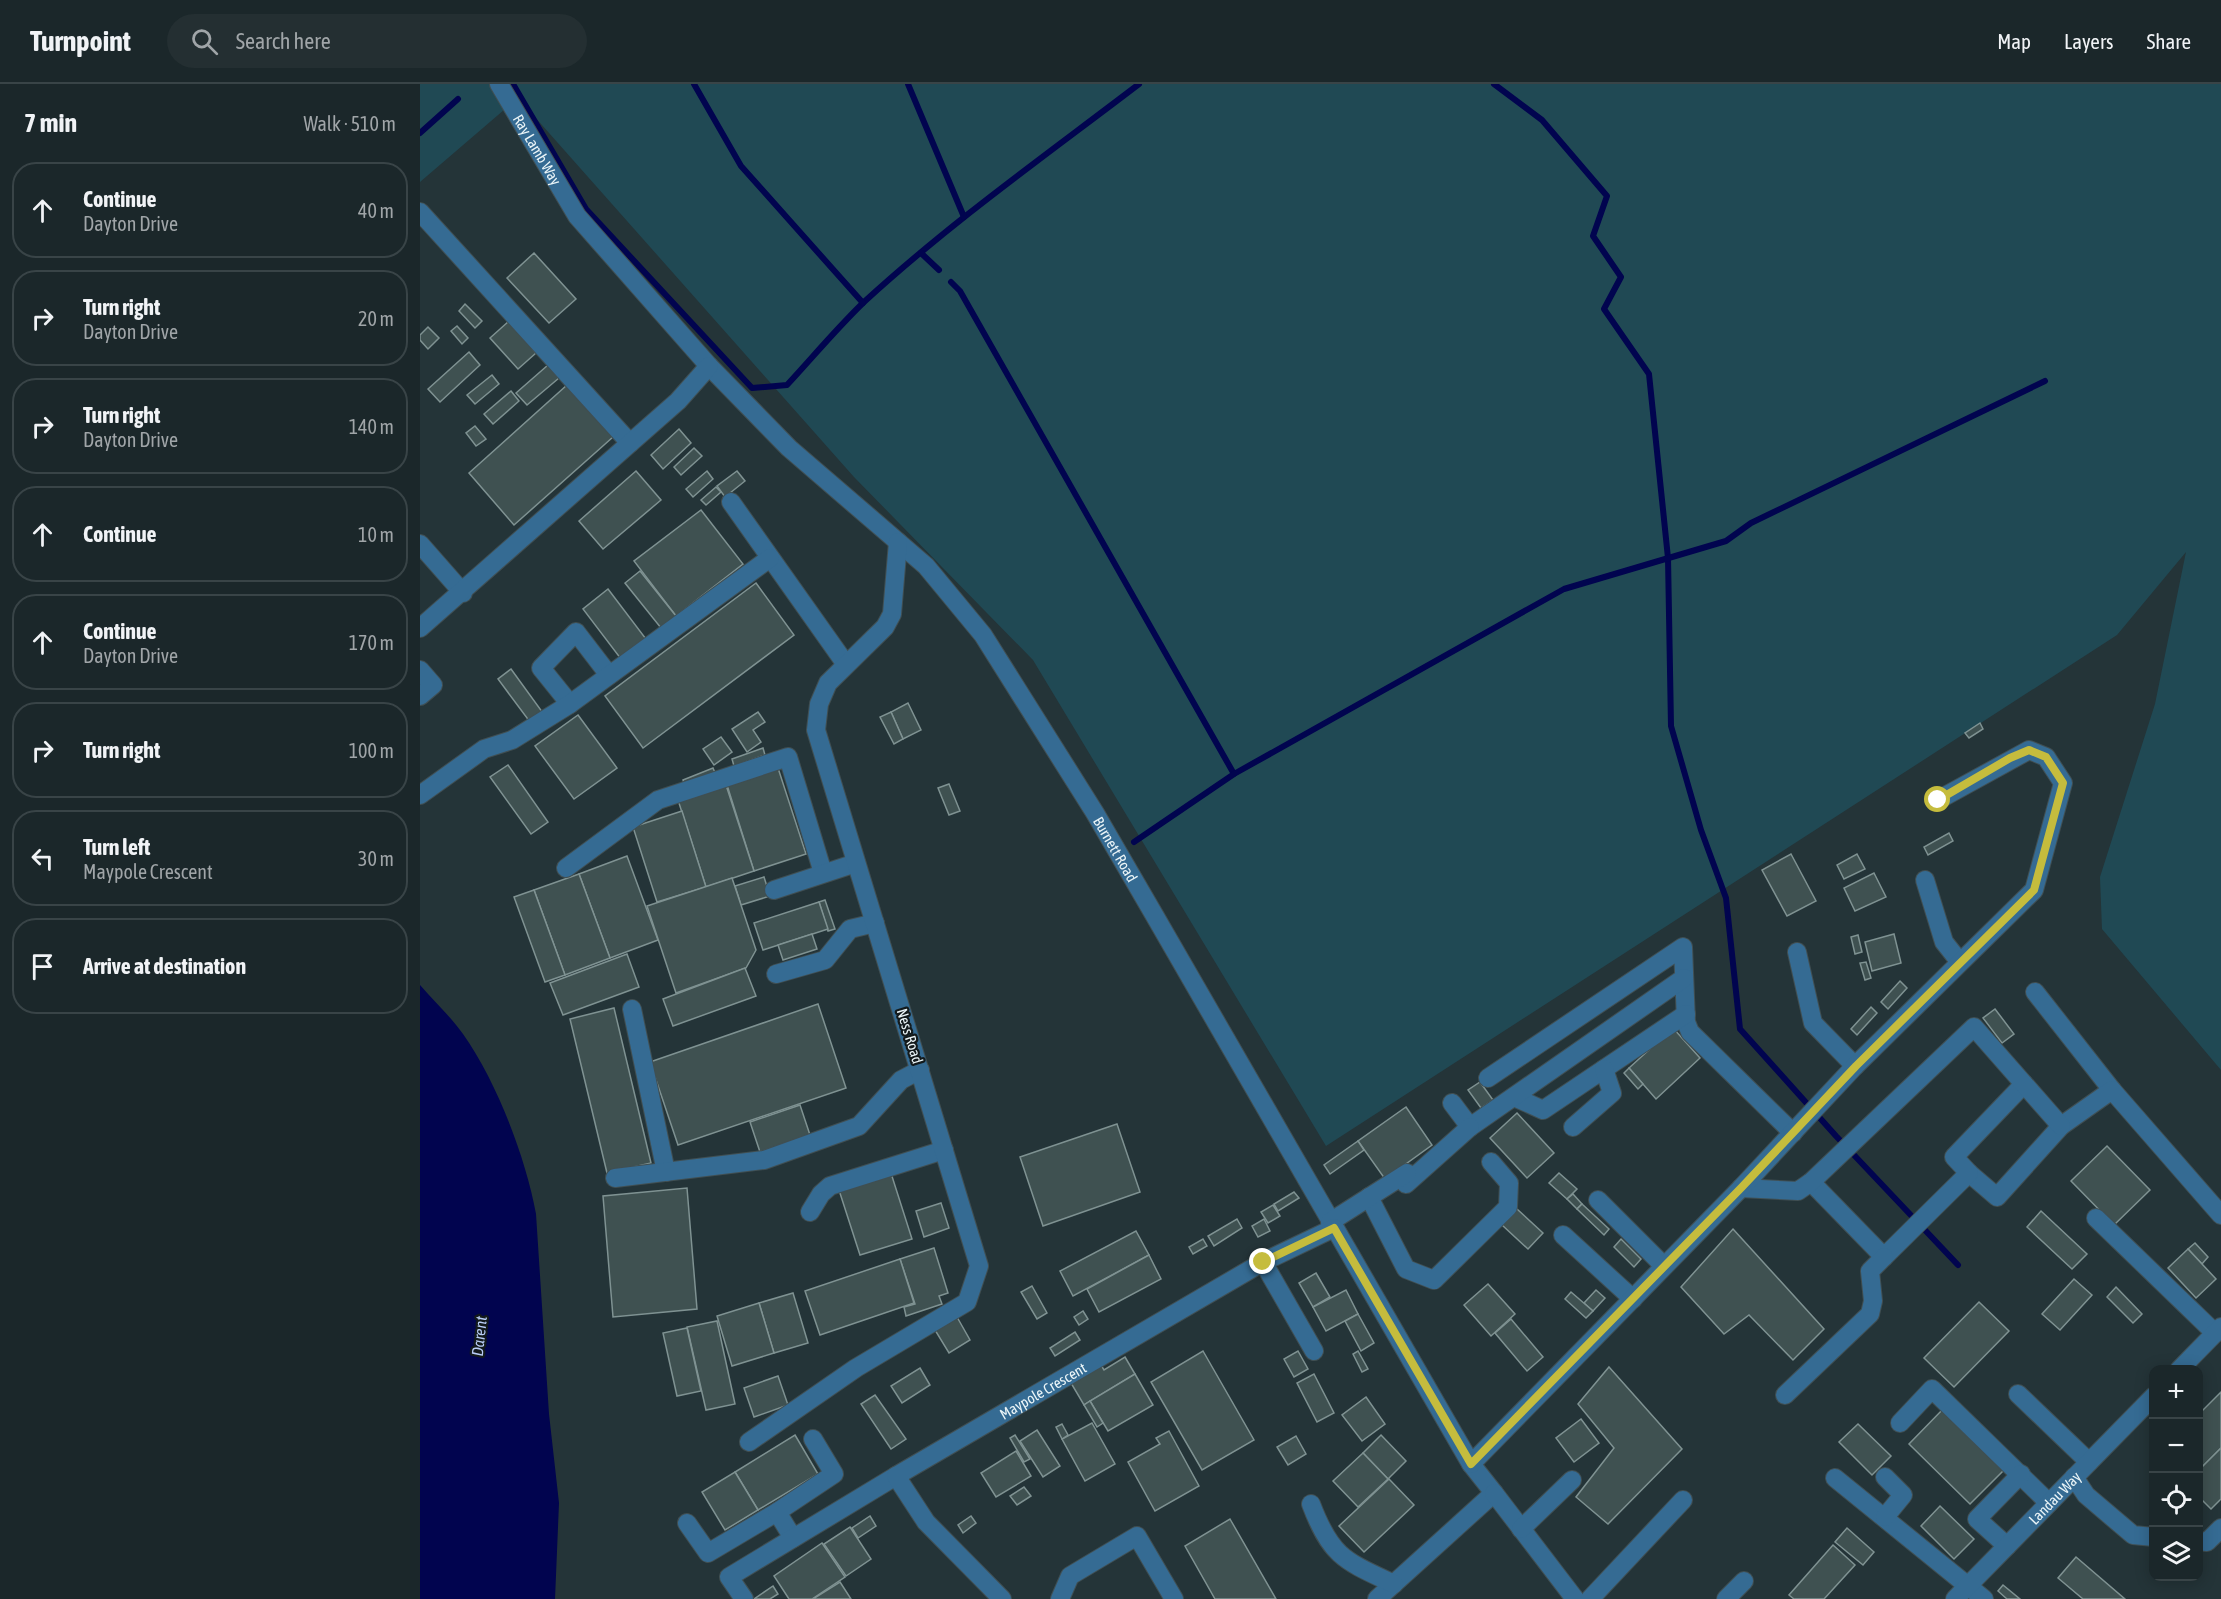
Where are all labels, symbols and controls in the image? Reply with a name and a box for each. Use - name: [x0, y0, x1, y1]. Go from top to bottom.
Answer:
- search box: [167, 14, 587, 68]
- text: Turnpoint: [30, 25, 131, 57]
- icon: search: [188, 25, 221, 58]
- text: Search here: [236, 28, 331, 54]
- text: Map: [1997, 29, 2031, 53]
- text: Layers: [2064, 29, 2114, 53]
- text: Share: [2147, 29, 2191, 53]
- text: 7 min: [24, 108, 77, 138]
- street label: Ray Lamb Way: [510, 111, 565, 188]
- text: Walk · 510 m: [304, 112, 396, 135]
- text: Continue: [83, 186, 157, 212]
- icon: ahead: [26, 194, 59, 227]
- text: 40 m: [358, 199, 394, 222]
- text: Dayton Drive: [83, 212, 178, 235]
- text: Turn right: [83, 294, 160, 320]
- icon: right: [26, 302, 59, 335]
- text: 20 m: [358, 307, 394, 330]
- text: Dayton Drive: [83, 320, 178, 343]
- text: Turn right: [83, 402, 160, 428]
- icon: right: [26, 410, 59, 443]
- text: 140 m: [349, 415, 394, 438]
- text: Dayton Drive: [83, 428, 178, 451]
- icon: ahead: [26, 518, 59, 551]
- text: Continue: [83, 521, 157, 547]
- text: 10 m: [358, 523, 394, 546]
- text: Continue: [83, 618, 157, 644]
- icon: ahead: [26, 626, 59, 659]
- text: 170 m: [349, 631, 394, 654]
- text: Dayton Drive: [83, 644, 178, 667]
- icon: right: [26, 734, 59, 767]
- text: Turn right: [83, 737, 160, 763]
- text: 100 m: [349, 739, 394, 762]
- route start: [1924, 786, 1950, 812]
- street label: Burnett Road: [1090, 814, 1141, 885]
- text: Turn left: [83, 834, 150, 860]
- icon: left: [26, 842, 59, 875]
- text: 30 m: [358, 847, 394, 870]
- text: Maypole Crescent: [83, 860, 213, 883]
- icon: arrive: [26, 950, 59, 983]
- text: Arrive at destination: [83, 953, 246, 979]
- street label: Ness Road: [894, 1006, 926, 1066]
- route end: [1249, 1248, 1275, 1274]
- water label: Darent: [468, 1315, 490, 1357]
- street label: Maypole Crescent: [996, 1359, 1089, 1422]
- map controls: [2149, 1365, 2203, 1581]
- button: +: [2149, 1365, 2203, 1419]
- button: −: [2149, 1419, 2203, 1473]
- street label: Landau Way: [2025, 1468, 2084, 1528]
- button: locate: [2149, 1473, 2203, 1527]
- button: layers: [2149, 1527, 2203, 1581]

